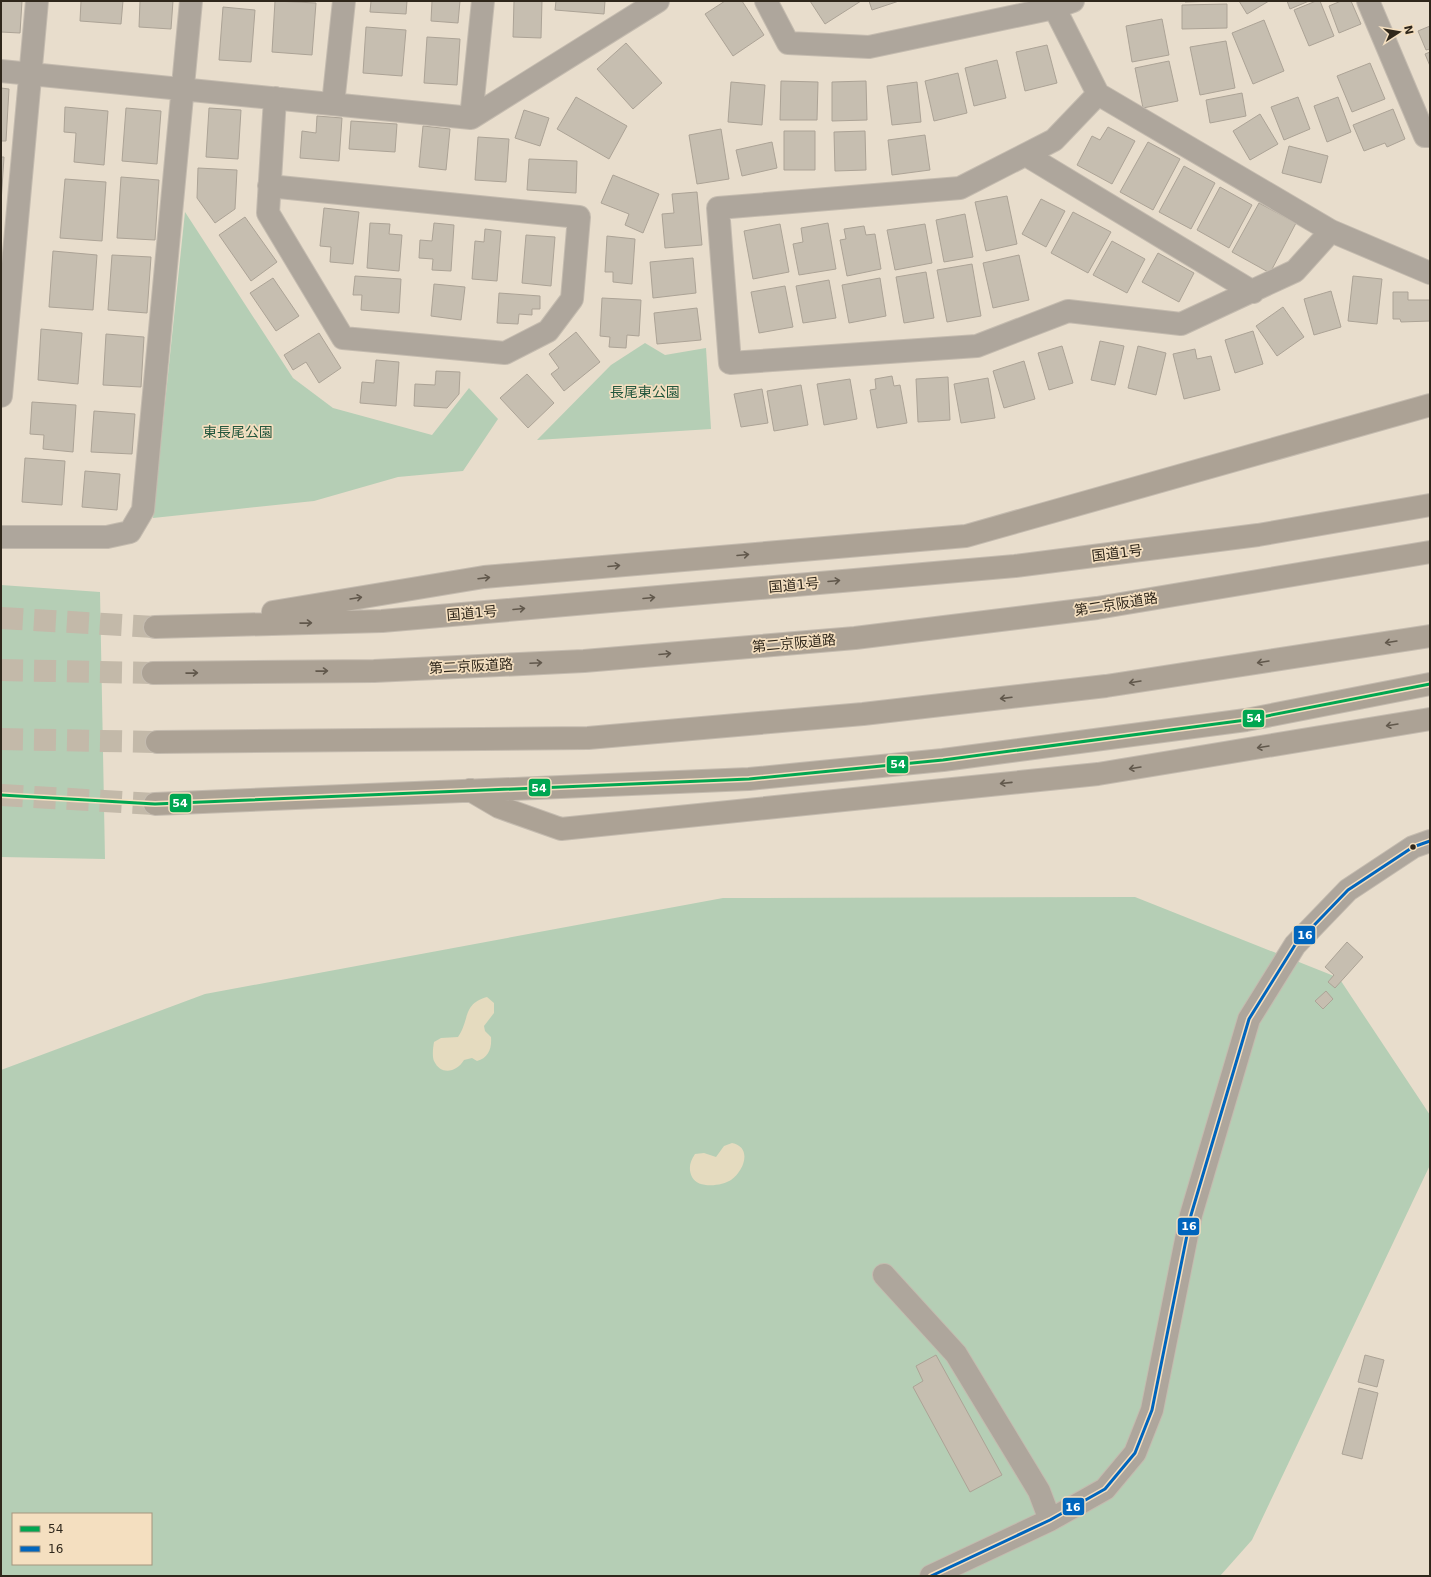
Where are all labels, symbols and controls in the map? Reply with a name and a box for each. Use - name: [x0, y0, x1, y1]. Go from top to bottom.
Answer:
- north arrow: [1379, 12, 1419, 52]
- text: N: [1401, 24, 1416, 36]
- park label: 長尾東公園: [610, 384, 680, 400]
- park label: 東長尾公園: [203, 424, 273, 440]
- street label: 国道1号: [1091, 542, 1143, 564]
- one-way arrow: [736, 552, 749, 559]
- one-way arrow: [607, 563, 620, 570]
- one-way arrow: [477, 574, 490, 581]
- street label: 国道1号: [768, 575, 820, 595]
- one-way arrow: [827, 578, 840, 585]
- street label: 第二京阪道路: [1073, 590, 1159, 618]
- one-way arrow: [349, 594, 362, 602]
- one-way arrow: [642, 594, 655, 601]
- street label: 国道1号: [446, 603, 498, 623]
- one-way arrow: [513, 605, 526, 612]
- one-way arrow: [299, 619, 312, 626]
- street label: 第二京阪道路: [751, 631, 837, 655]
- one-way arrow: [1385, 638, 1398, 646]
- one-way arrow: [658, 650, 671, 658]
- street label: 第二京阪道路: [429, 656, 513, 676]
- one-way arrow: [1257, 658, 1270, 666]
- one-way arrow: [529, 660, 542, 667]
- one-way arrow: [315, 667, 328, 675]
- one-way arrow: [185, 669, 198, 676]
- one-way arrow: [1128, 678, 1141, 686]
- one-way arrow: [1000, 694, 1013, 701]
- line badge: 54: [1242, 709, 1265, 728]
- text: 54: [1246, 712, 1262, 725]
- one-way arrow: [1385, 722, 1398, 730]
- one-way arrow: [1257, 743, 1270, 751]
- line badge: 54: [886, 755, 909, 774]
- text: 54: [890, 758, 906, 771]
- one-way arrow: [1129, 764, 1142, 772]
- line badge: 54: [528, 778, 551, 797]
- one-way arrow: [1000, 780, 1013, 787]
- text: 54: [531, 782, 547, 795]
- line badge: 54: [169, 793, 192, 813]
- text: 54: [172, 797, 188, 810]
- unlabelled marker: [1408, 842, 1418, 852]
- line badge: 16: [1293, 925, 1316, 945]
- text: 16: [1297, 929, 1313, 942]
- line badge: 16: [1177, 1217, 1200, 1236]
- text: 16: [1181, 1220, 1197, 1233]
- line badge: 16: [1062, 1497, 1085, 1516]
- text: 16: [1065, 1501, 1081, 1514]
- legend: [12, 1513, 152, 1565]
- text: 54: [48, 1522, 63, 1536]
- text: 16: [48, 1542, 63, 1556]

